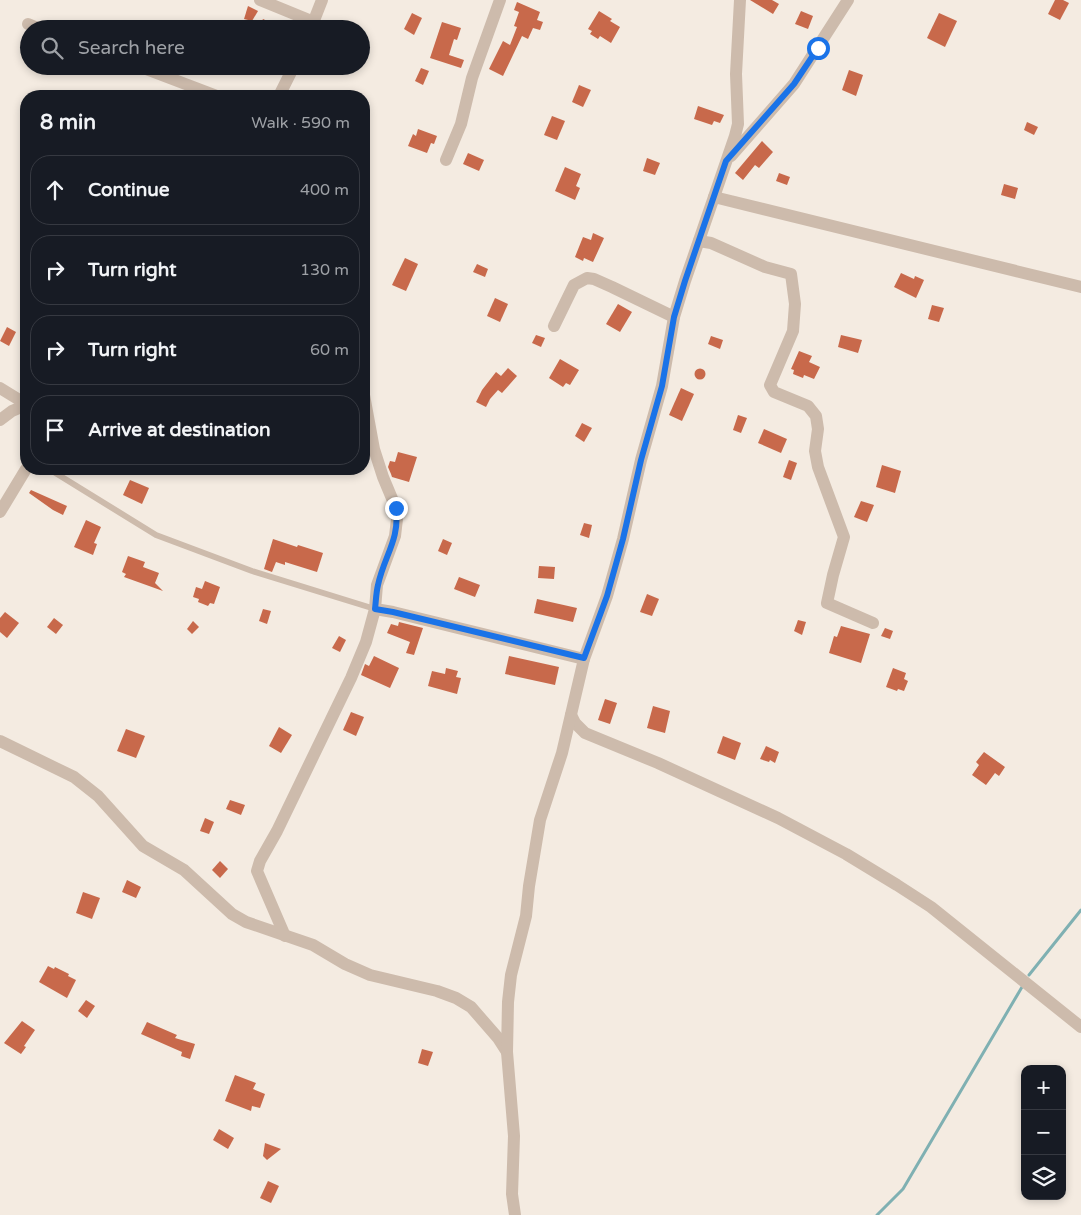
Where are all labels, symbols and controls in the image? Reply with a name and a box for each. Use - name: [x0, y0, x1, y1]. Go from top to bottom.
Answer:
- search box: [20, 20, 370, 75]
- icon: search: [38, 34, 66, 62]
- text: Search here: [78, 37, 185, 59]
- route start: [807, 37, 830, 60]
- text: 8 min: [40, 110, 96, 135]
- text: Walk · 590 m: [251, 113, 350, 133]
- icon: ahead: [41, 176, 69, 204]
- text: Continue: [88, 179, 170, 201]
- text: 400 m: [300, 180, 349, 200]
- icon: right: [41, 256, 69, 284]
- text: Turn right: [88, 259, 176, 281]
- text: 130 m: [300, 260, 349, 280]
- icon: right: [41, 336, 69, 364]
- text: Turn right: [88, 339, 176, 361]
- text: 60 m: [310, 340, 349, 360]
- icon: arrive: [41, 416, 69, 444]
- text: Arrive at destination: [88, 419, 271, 441]
- route end: [385, 497, 408, 520]
- map controls: [1021, 1065, 1066, 1200]
- button: +: [1021, 1065, 1066, 1110]
- button: −: [1021, 1110, 1066, 1155]
- button: layers: [1021, 1155, 1066, 1200]

